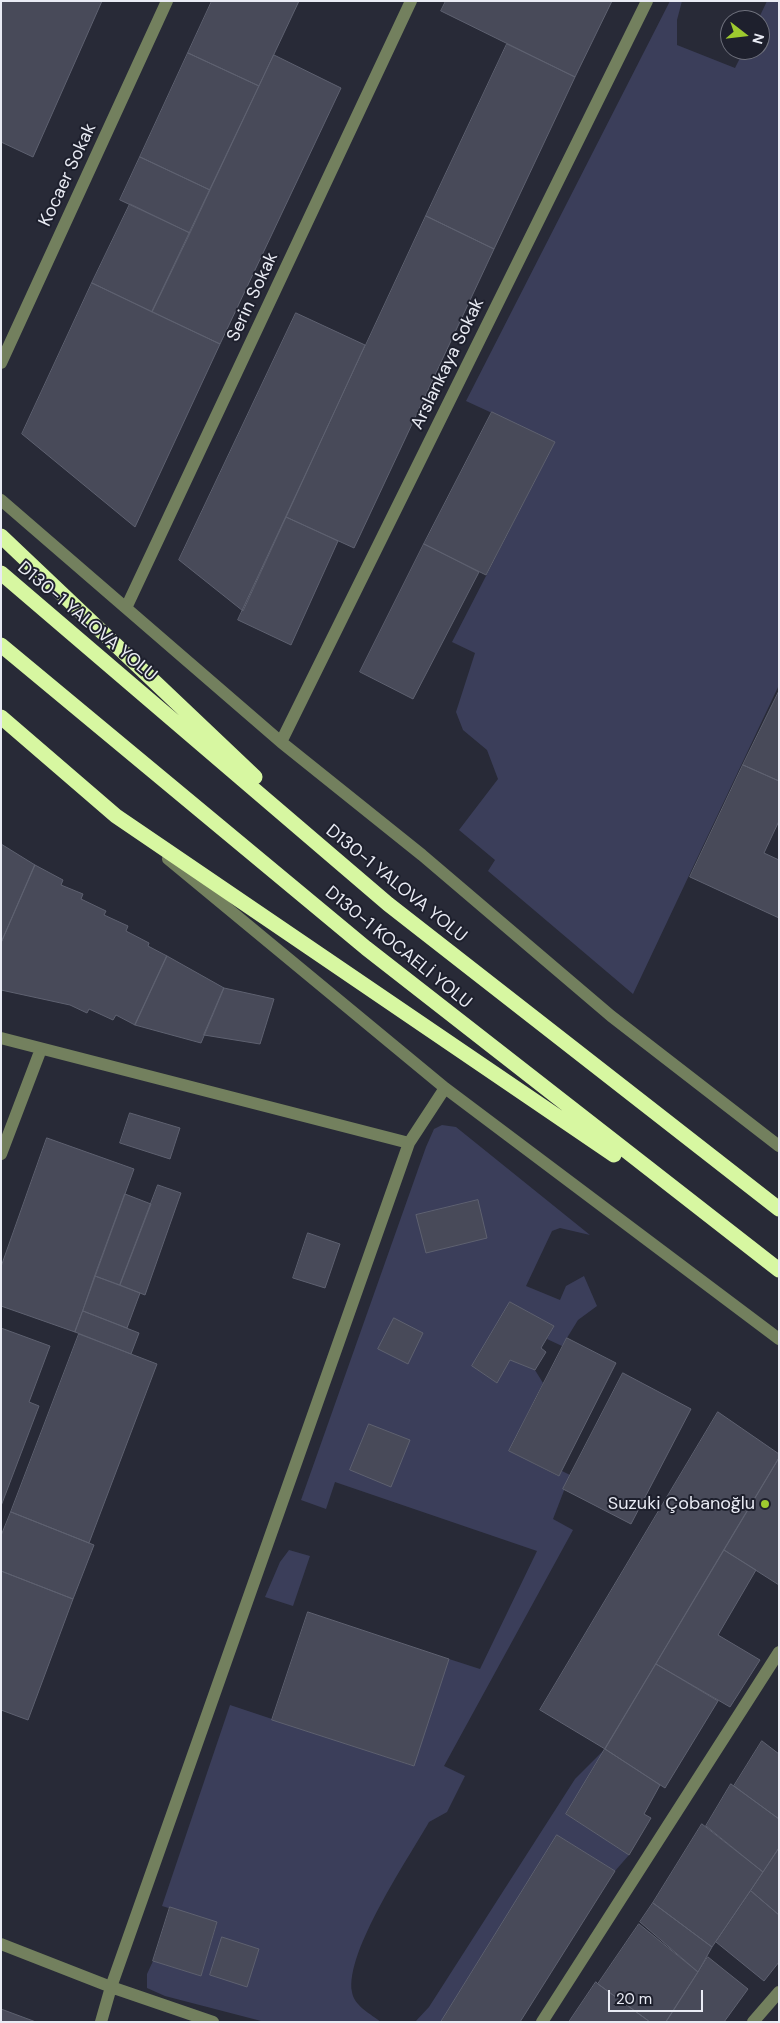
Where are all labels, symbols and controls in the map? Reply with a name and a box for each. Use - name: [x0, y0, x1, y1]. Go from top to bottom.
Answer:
- north arrow: [720, 10, 770, 60]
- text: N: [748, 31, 769, 46]
- street label: Kocaer Sokak: [35, 120, 101, 230]
- street label: Serin Sokak: [223, 249, 283, 345]
- street label: Arslankaya Sokak: [407, 295, 489, 433]
- street label: D130-1 YALOVA YOLU: [13, 557, 161, 687]
- street label: D130-1 YALOVA YOLU: [321, 820, 471, 948]
- street label: D130-1 KOCAELİ YOLU: [320, 882, 476, 1014]
- place label: Suzuki Çobanoğlu: [608, 1493, 755, 1515]
- marker: Suzuki Çobanoğlu: [759, 1498, 771, 1510]
- scale bar: [610, 1980, 705, 2012]
- text: 20 m: [616, 1989, 652, 2009]

